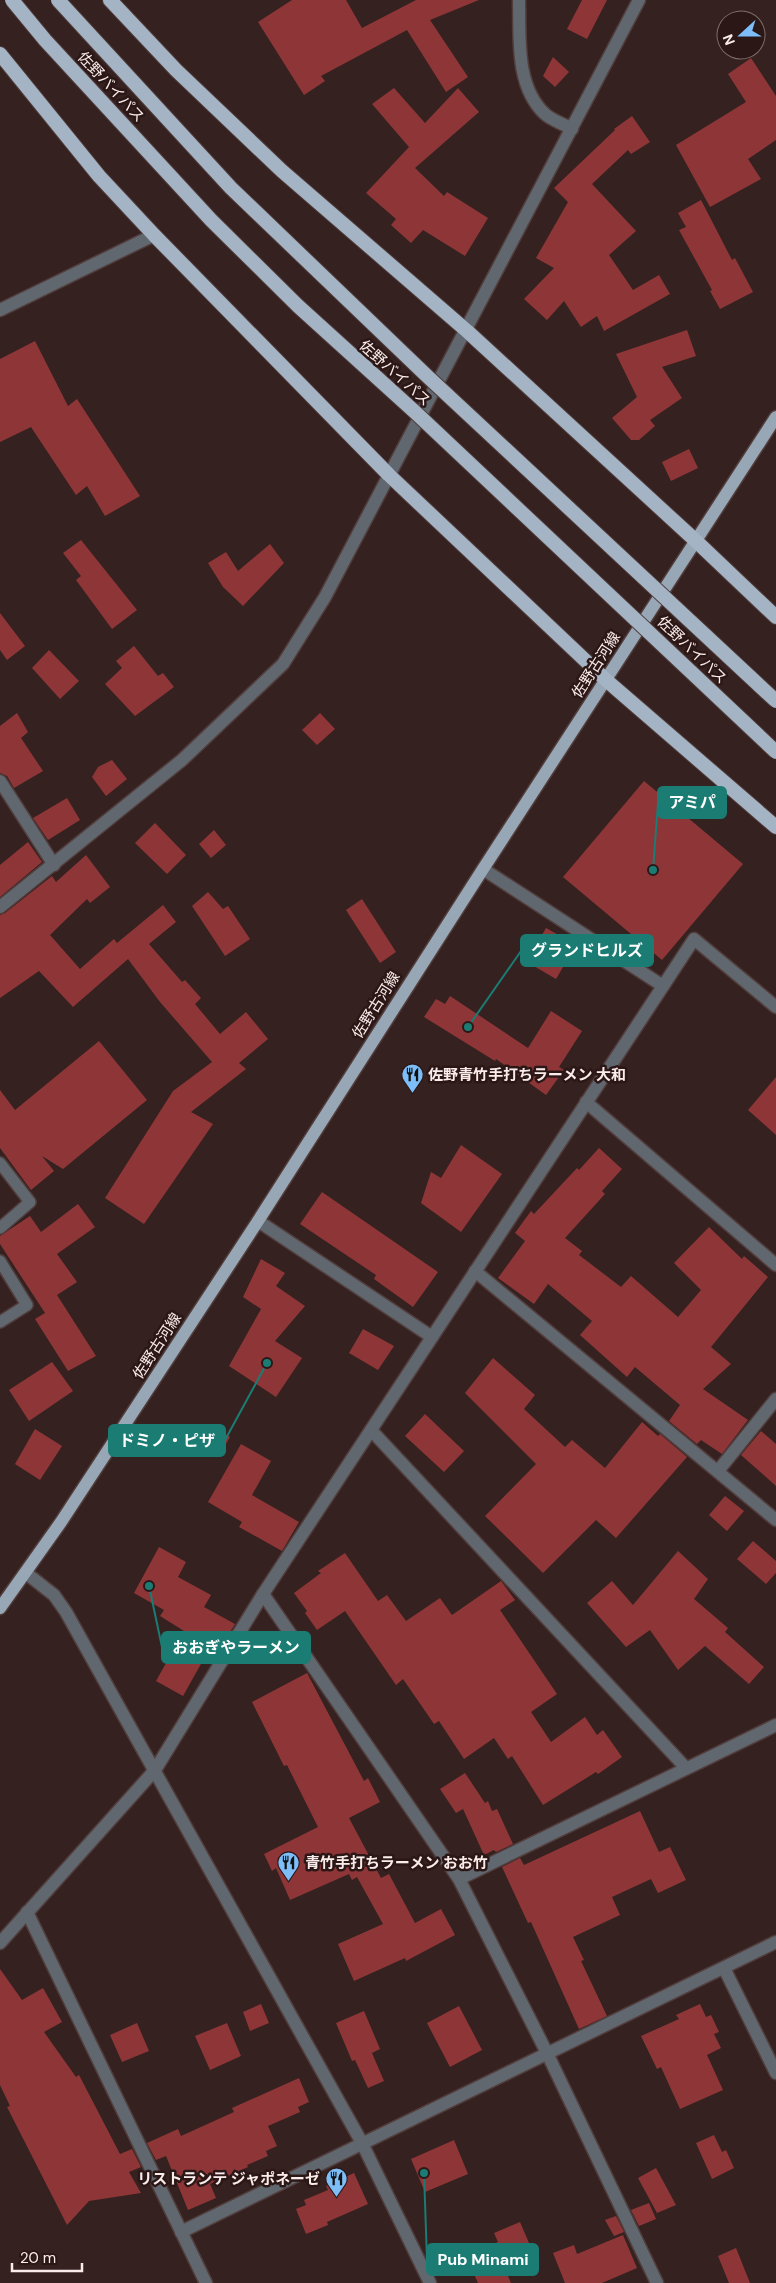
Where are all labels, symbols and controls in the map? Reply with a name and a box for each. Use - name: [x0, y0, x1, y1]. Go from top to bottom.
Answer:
- north arrow: [716, 10, 766, 60]
- text: N: [719, 32, 739, 48]
- street label: 佐野バイパス: [73, 47, 149, 127]
- street label: 佐野バイパス: [355, 336, 435, 410]
- street label: 佐野バイパス: [653, 612, 731, 688]
- street label: 佐野古河線: [567, 628, 625, 702]
- callout: アミパ: [658, 787, 726, 818]
- text: アミパ: [668, 792, 716, 813]
- callout: グランドヒルズ: [521, 935, 653, 966]
- text: グランドヒルズ: [531, 940, 643, 961]
- street label: 佐野古河線: [348, 968, 404, 1042]
- restaurant icon: 佐野青竹手打ちラーメン 大和: [400, 1063, 424, 1094]
- place label: 佐野青竹手打ちラーメン 大和: [428, 1065, 626, 1085]
- street label: 佐野古河線: [128, 1309, 186, 1383]
- callout: ドミノ・ピザ: [109, 1425, 225, 1456]
- text: ドミノ・ピザ: [119, 1430, 215, 1451]
- callout: おおぎやラーメン: [162, 1632, 310, 1663]
- text: おおぎやラーメン: [172, 1637, 300, 1658]
- restaurant icon: 青竹手打ちラーメン おお竹: [277, 1851, 301, 1882]
- place label: 青竹手打ちラーメン おお竹: [305, 1853, 488, 1873]
- restaurant icon: リストランテ ジャポネーゼ: [324, 2167, 348, 2198]
- place label: リストランテ ジャポネーゼ: [137, 2169, 320, 2189]
- scale bar: [12, 2240, 82, 2272]
- callout: Pub Minami: [427, 2244, 538, 2275]
- text: 20 m: [20, 2248, 56, 2268]
- text: Pub Minami: [437, 2249, 529, 2270]

